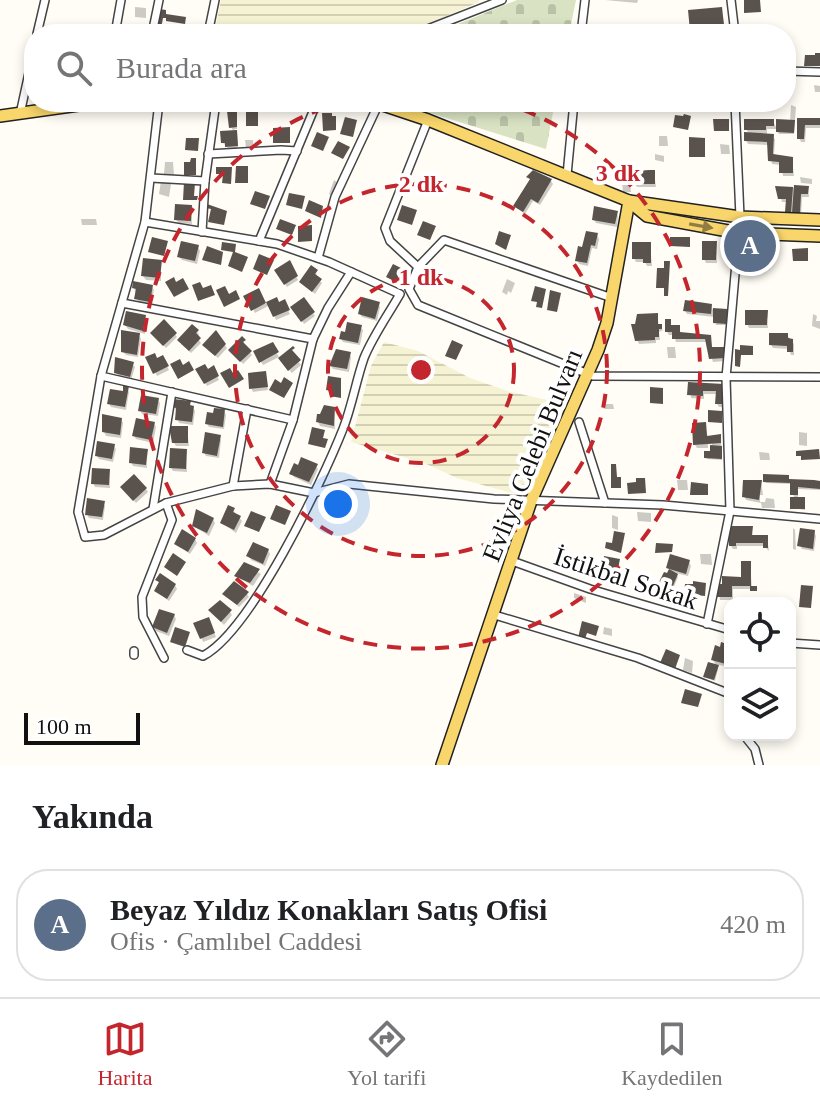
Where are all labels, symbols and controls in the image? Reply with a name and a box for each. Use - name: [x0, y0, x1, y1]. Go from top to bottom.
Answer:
- search box: [24, 24, 796, 112]
- icon: search: [52, 46, 96, 90]
- text: Burada ara: [116, 51, 247, 84]
- text: 3 dk: [596, 160, 641, 186]
- text: 2 dk: [399, 171, 444, 197]
- pin: A: [724, 216, 776, 276]
- one-way arrow: [689, 220, 714, 232]
- text: 1 dk: [399, 264, 444, 290]
- street label: Evliya Celebi Bulvarı: [477, 345, 588, 566]
- centre of rings: [407, 356, 435, 384]
- your location: [318, 484, 358, 524]
- street label: İstikbal Sokak: [550, 542, 701, 615]
- map controls: [724, 597, 796, 741]
- button: locate: [724, 597, 796, 669]
- button: layers: [724, 669, 796, 741]
- scale bar: [24, 709, 140, 745]
- text: 100 m: [36, 714, 92, 739]
- text: Yakında: [32, 798, 153, 835]
- text: Beyaz Yıldız Konakları Satış Ofisi: [110, 893, 547, 926]
- text: A: [51, 910, 69, 939]
- text: 420 m: [720, 910, 786, 939]
- text: Ofis · Çamlıbel Caddesi: [110, 927, 362, 956]
- tab: Harita: [97, 1017, 152, 1091]
- tab: Yol tarifi: [347, 1017, 426, 1091]
- tab: Kaydedilen: [621, 1017, 723, 1091]

